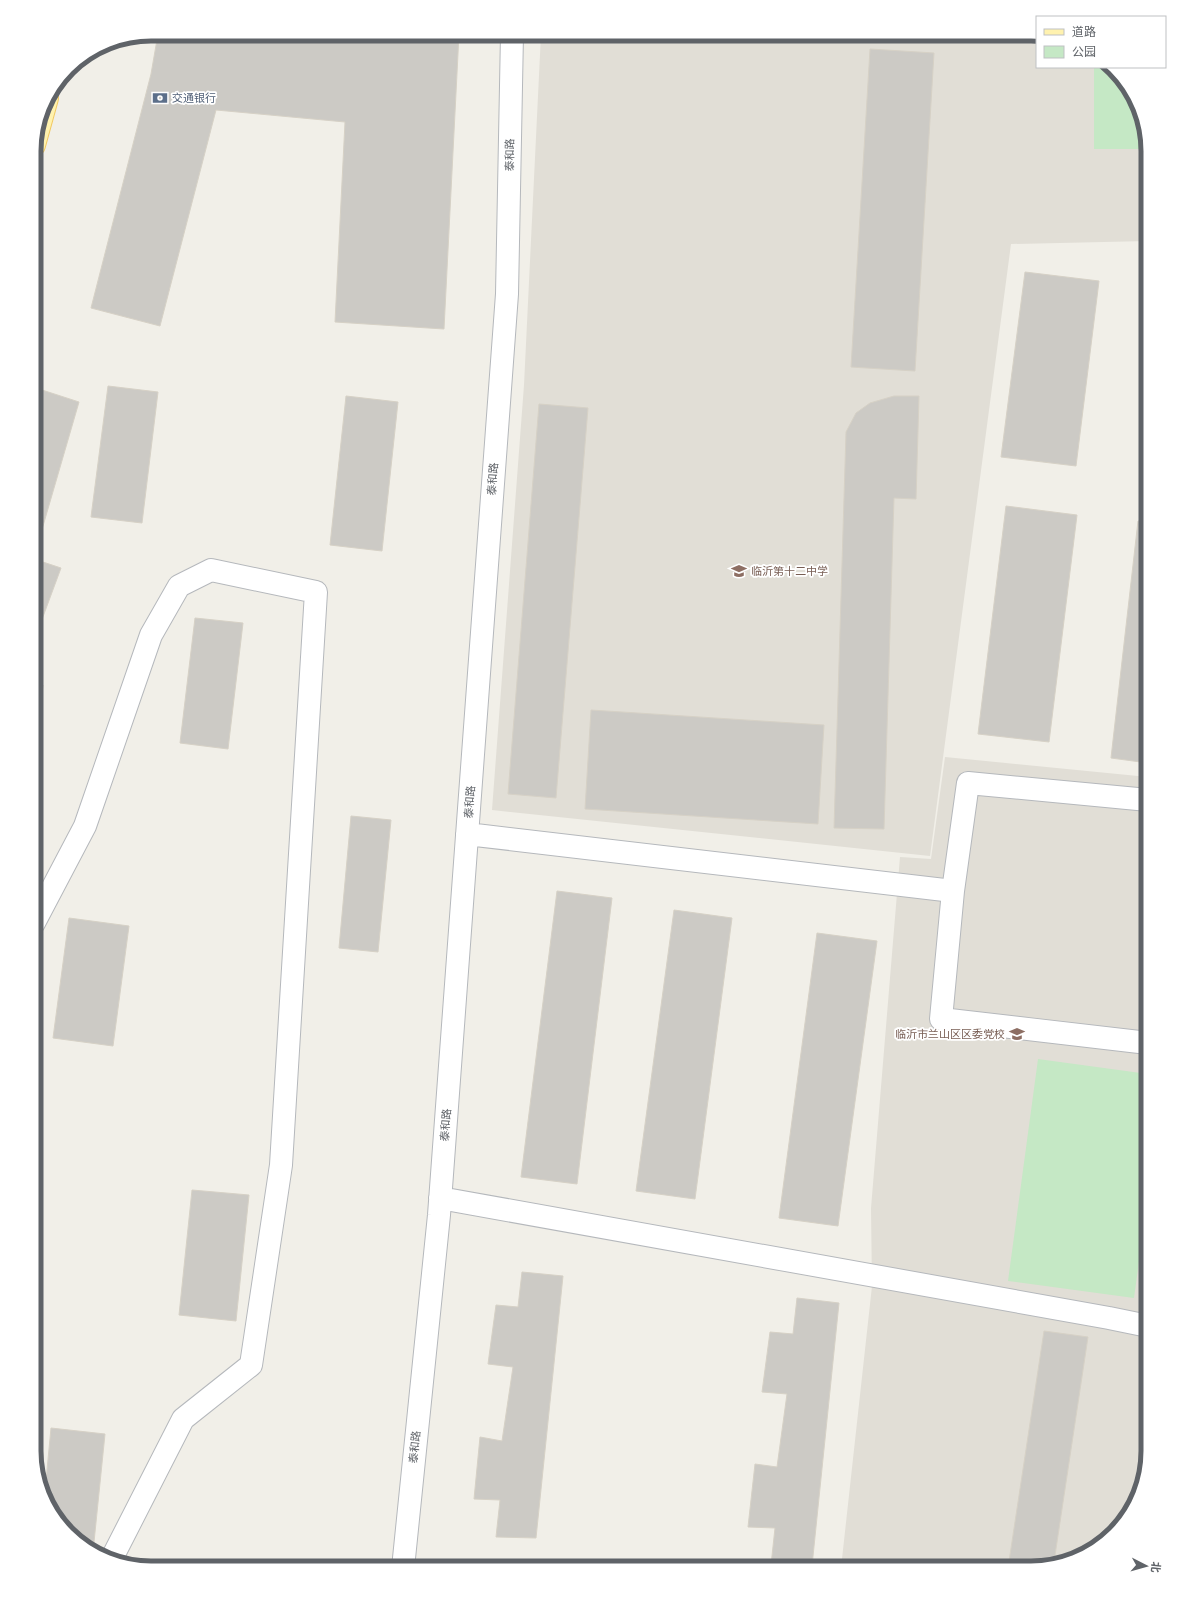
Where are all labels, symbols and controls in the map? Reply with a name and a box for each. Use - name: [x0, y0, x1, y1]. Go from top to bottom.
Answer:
- legend: [1036, 16, 1166, 68]
- text: 道路: [1072, 25, 1096, 39]
- text: 公园: [1072, 45, 1096, 59]
- bank icon: 交通银行: [151, 89, 169, 107]
- place label: 交通银行: [172, 92, 216, 105]
- street label: 泰和路: [503, 138, 517, 172]
- street label: 泰和路: [485, 462, 501, 496]
- school or university icon: 临沂第十二中学: [730, 562, 748, 580]
- place label: 临沂第十二中学: [751, 565, 828, 578]
- street label: 泰和路: [462, 785, 478, 819]
- school or university icon: 临沂市兰山区区委党校: [1008, 1025, 1026, 1043]
- place label: 临沂市兰山区区委党校: [895, 1028, 1005, 1041]
- street label: 泰和路: [438, 1108, 454, 1142]
- street label: 泰和路: [407, 1430, 423, 1464]
- north arrow: [1126, 1546, 1166, 1586]
- text: 北: [1148, 1561, 1162, 1573]

